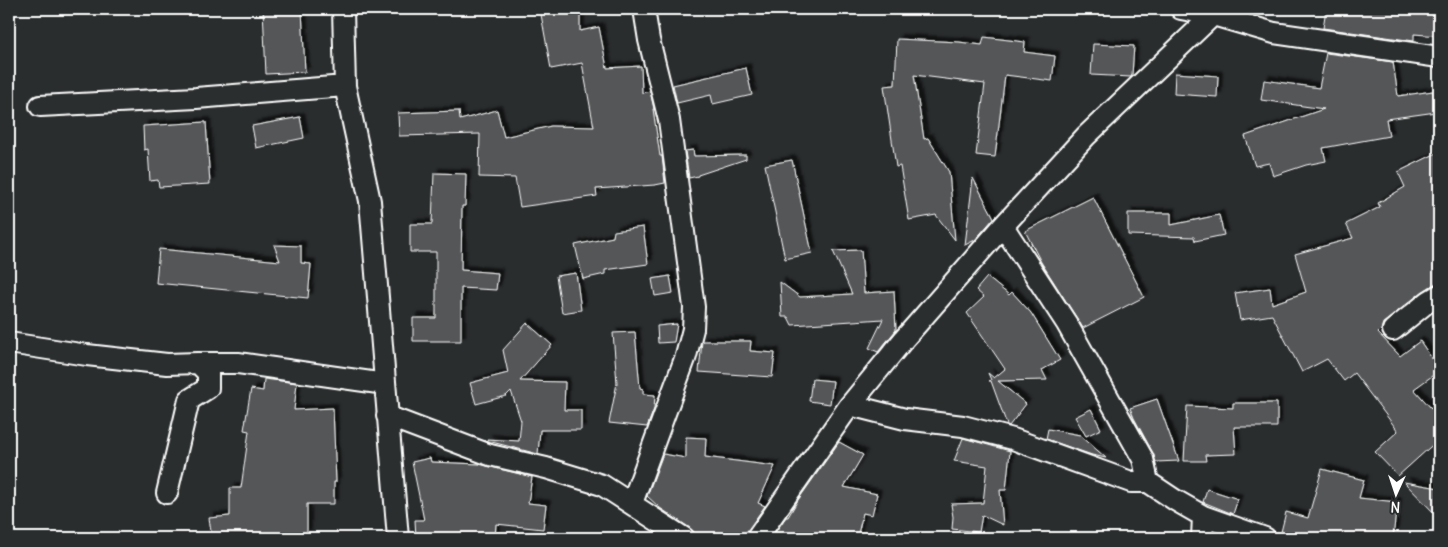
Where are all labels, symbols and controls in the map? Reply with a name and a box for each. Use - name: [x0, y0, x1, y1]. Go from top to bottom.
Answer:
- north arrow: [1370, 470, 1420, 520]
- text: N: [1390, 498, 1401, 516]

